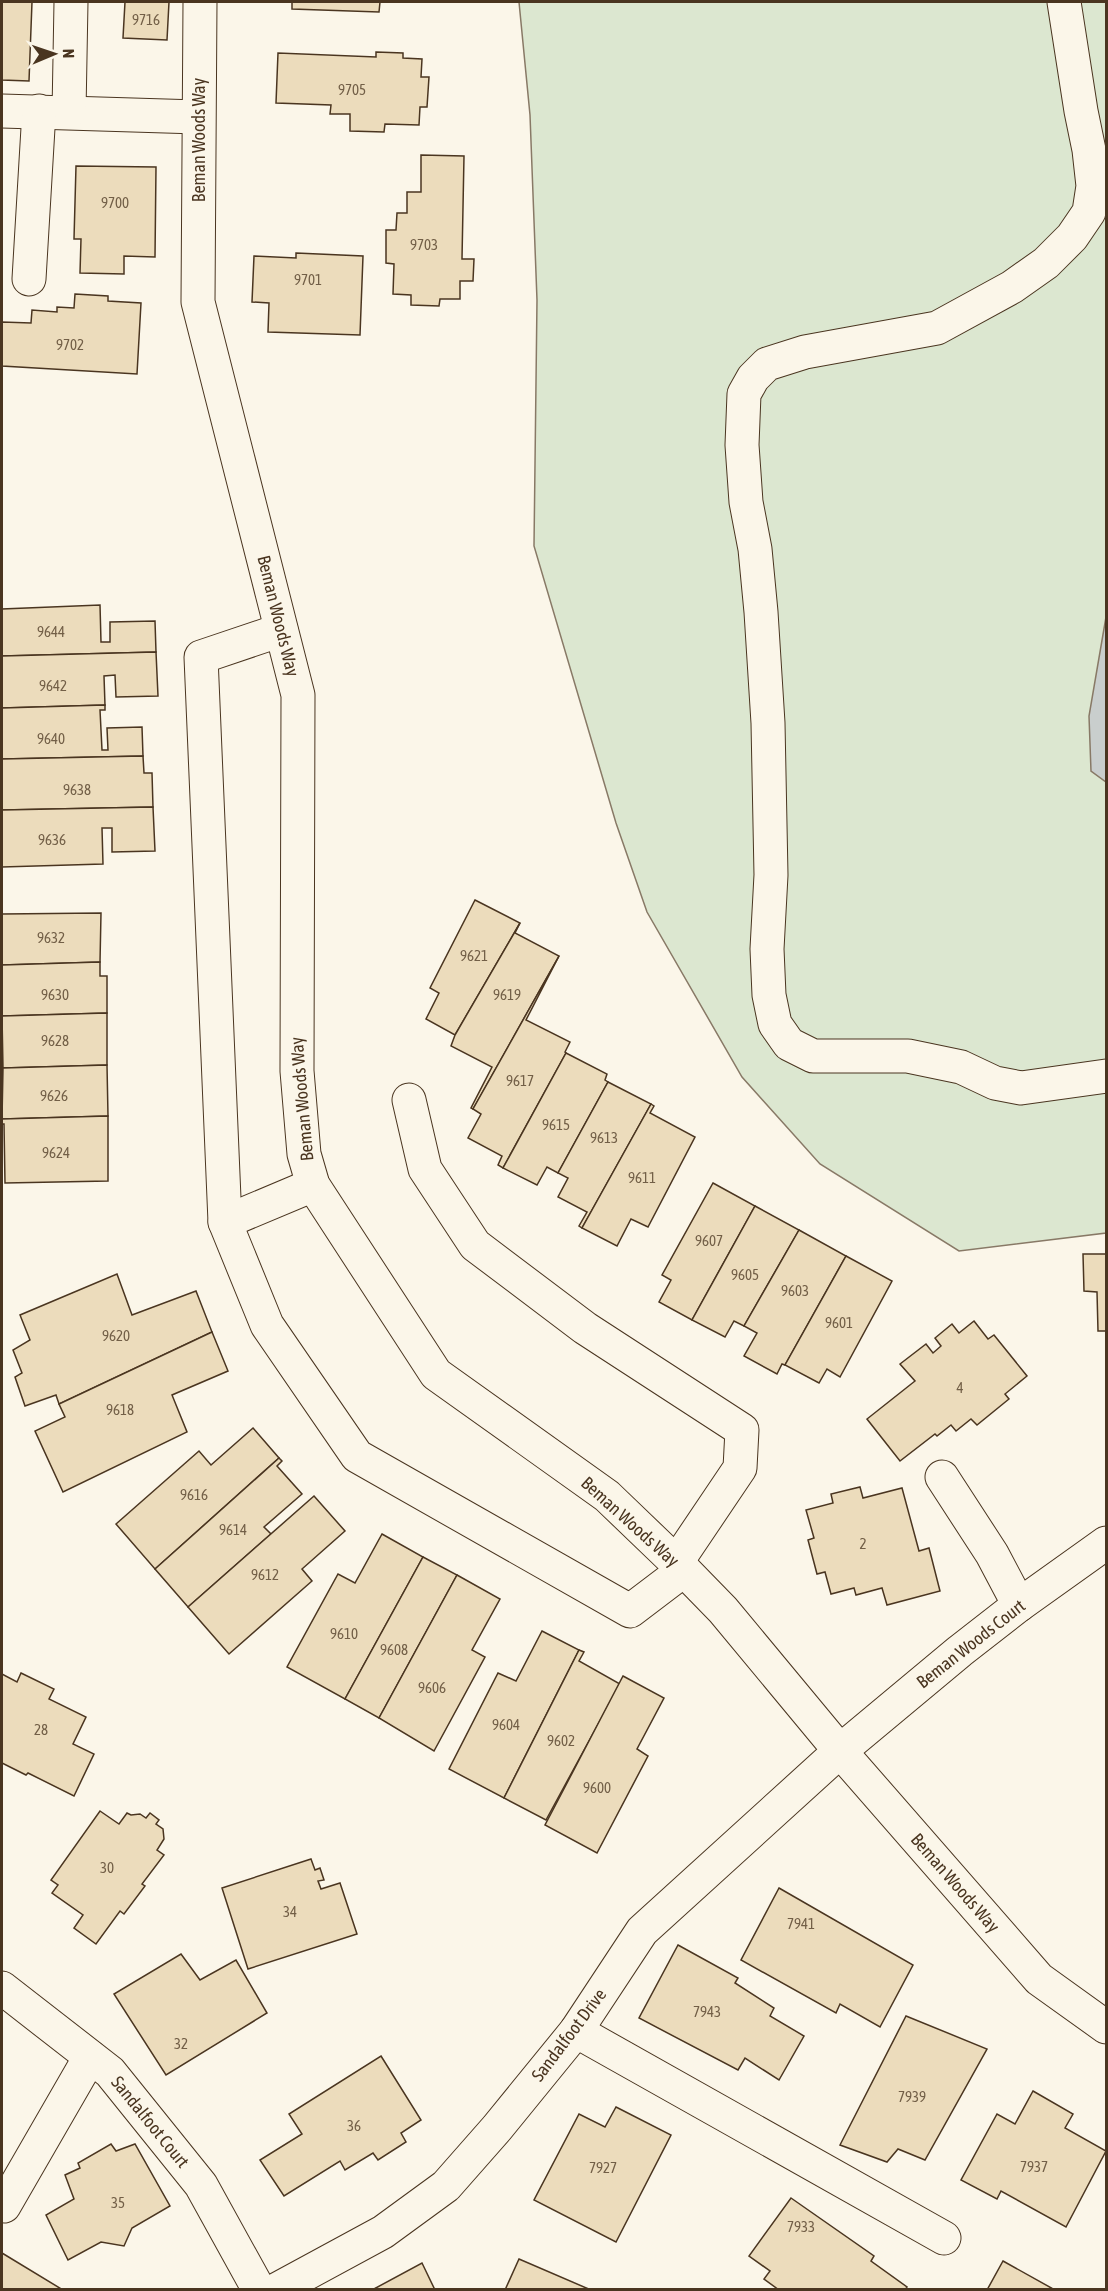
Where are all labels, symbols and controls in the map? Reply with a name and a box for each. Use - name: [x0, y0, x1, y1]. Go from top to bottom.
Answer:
- house number: 9716: [132, 11, 160, 28]
- north arrow: [24, 24, 84, 84]
- text: N: [60, 48, 78, 59]
- street label: Beman Woods Way: [188, 78, 209, 202]
- house number: 9705: [338, 81, 366, 98]
- house number: 9700: [101, 194, 129, 211]
- house number: 9703: [410, 236, 438, 253]
- house number: 9701: [294, 271, 322, 288]
- house number: 9702: [56, 336, 84, 353]
- street label: Beman Woods Way: [253, 553, 304, 679]
- house number: 9644: [37, 623, 65, 640]
- house number: 9642: [39, 677, 67, 694]
- house number: 9640: [37, 730, 65, 747]
- house number: 9638: [63, 781, 91, 798]
- house number: 9636: [38, 831, 66, 848]
- house number: 9632: [37, 929, 65, 946]
- house number: 9621: [460, 947, 488, 964]
- house number: 9630: [41, 986, 69, 1003]
- house number: 9619: [493, 986, 521, 1003]
- house number: 9628: [41, 1032, 69, 1049]
- street label: Beman Woods Way: [286, 1036, 317, 1162]
- house number: 9617: [506, 1072, 534, 1089]
- house number: 9626: [40, 1087, 68, 1104]
- house number: 9615: [542, 1116, 570, 1133]
- house number: 9613: [590, 1129, 618, 1146]
- house number: 9624: [42, 1144, 70, 1161]
- house number: 9611: [628, 1169, 656, 1186]
- house number: 9607: [695, 1232, 723, 1249]
- house number: 9605: [731, 1266, 759, 1283]
- house number: 9603: [781, 1282, 809, 1299]
- house number: 9601: [825, 1314, 853, 1331]
- house number: 9620: [102, 1327, 130, 1344]
- house number: 4: [956, 1379, 964, 1396]
- house number: 9618: [106, 1401, 134, 1418]
- street label: Beman Woods Way: [577, 1472, 684, 1571]
- house number: 9616: [180, 1486, 208, 1503]
- house number: 9614: [219, 1521, 247, 1538]
- house number: 2: [859, 1535, 867, 1552]
- house number: 9612: [251, 1566, 279, 1583]
- street label: Beman Woods Court: [912, 1595, 1029, 1692]
- house number: 9610: [330, 1625, 358, 1642]
- house number: 9608: [380, 1641, 408, 1658]
- house number: 9606: [418, 1679, 446, 1696]
- house number: 9604: [492, 1716, 520, 1733]
- house number: 28: [34, 1721, 48, 1738]
- house number: 9602: [547, 1732, 575, 1749]
- house number: 9600: [583, 1779, 611, 1796]
- street label: Beman Woods Way: [907, 1829, 1004, 1936]
- house number: 30: [100, 1859, 114, 1876]
- house number: 34: [283, 1903, 297, 1920]
- house number: 7941: [787, 1915, 815, 1932]
- street label: Sandalfoot Drive: [527, 1984, 610, 2085]
- house number: 7943: [693, 2003, 721, 2020]
- house number: 32: [174, 2035, 188, 2052]
- street label: Sandalfoot Court: [107, 2072, 194, 2172]
- house number: 7939: [898, 2088, 926, 2105]
- house number: 36: [347, 2117, 361, 2134]
- house number: 7937: [1020, 2158, 1048, 2175]
- house number: 7927: [589, 2159, 617, 2176]
- house number: 35: [111, 2194, 125, 2211]
- house number: 7933: [787, 2218, 815, 2235]

